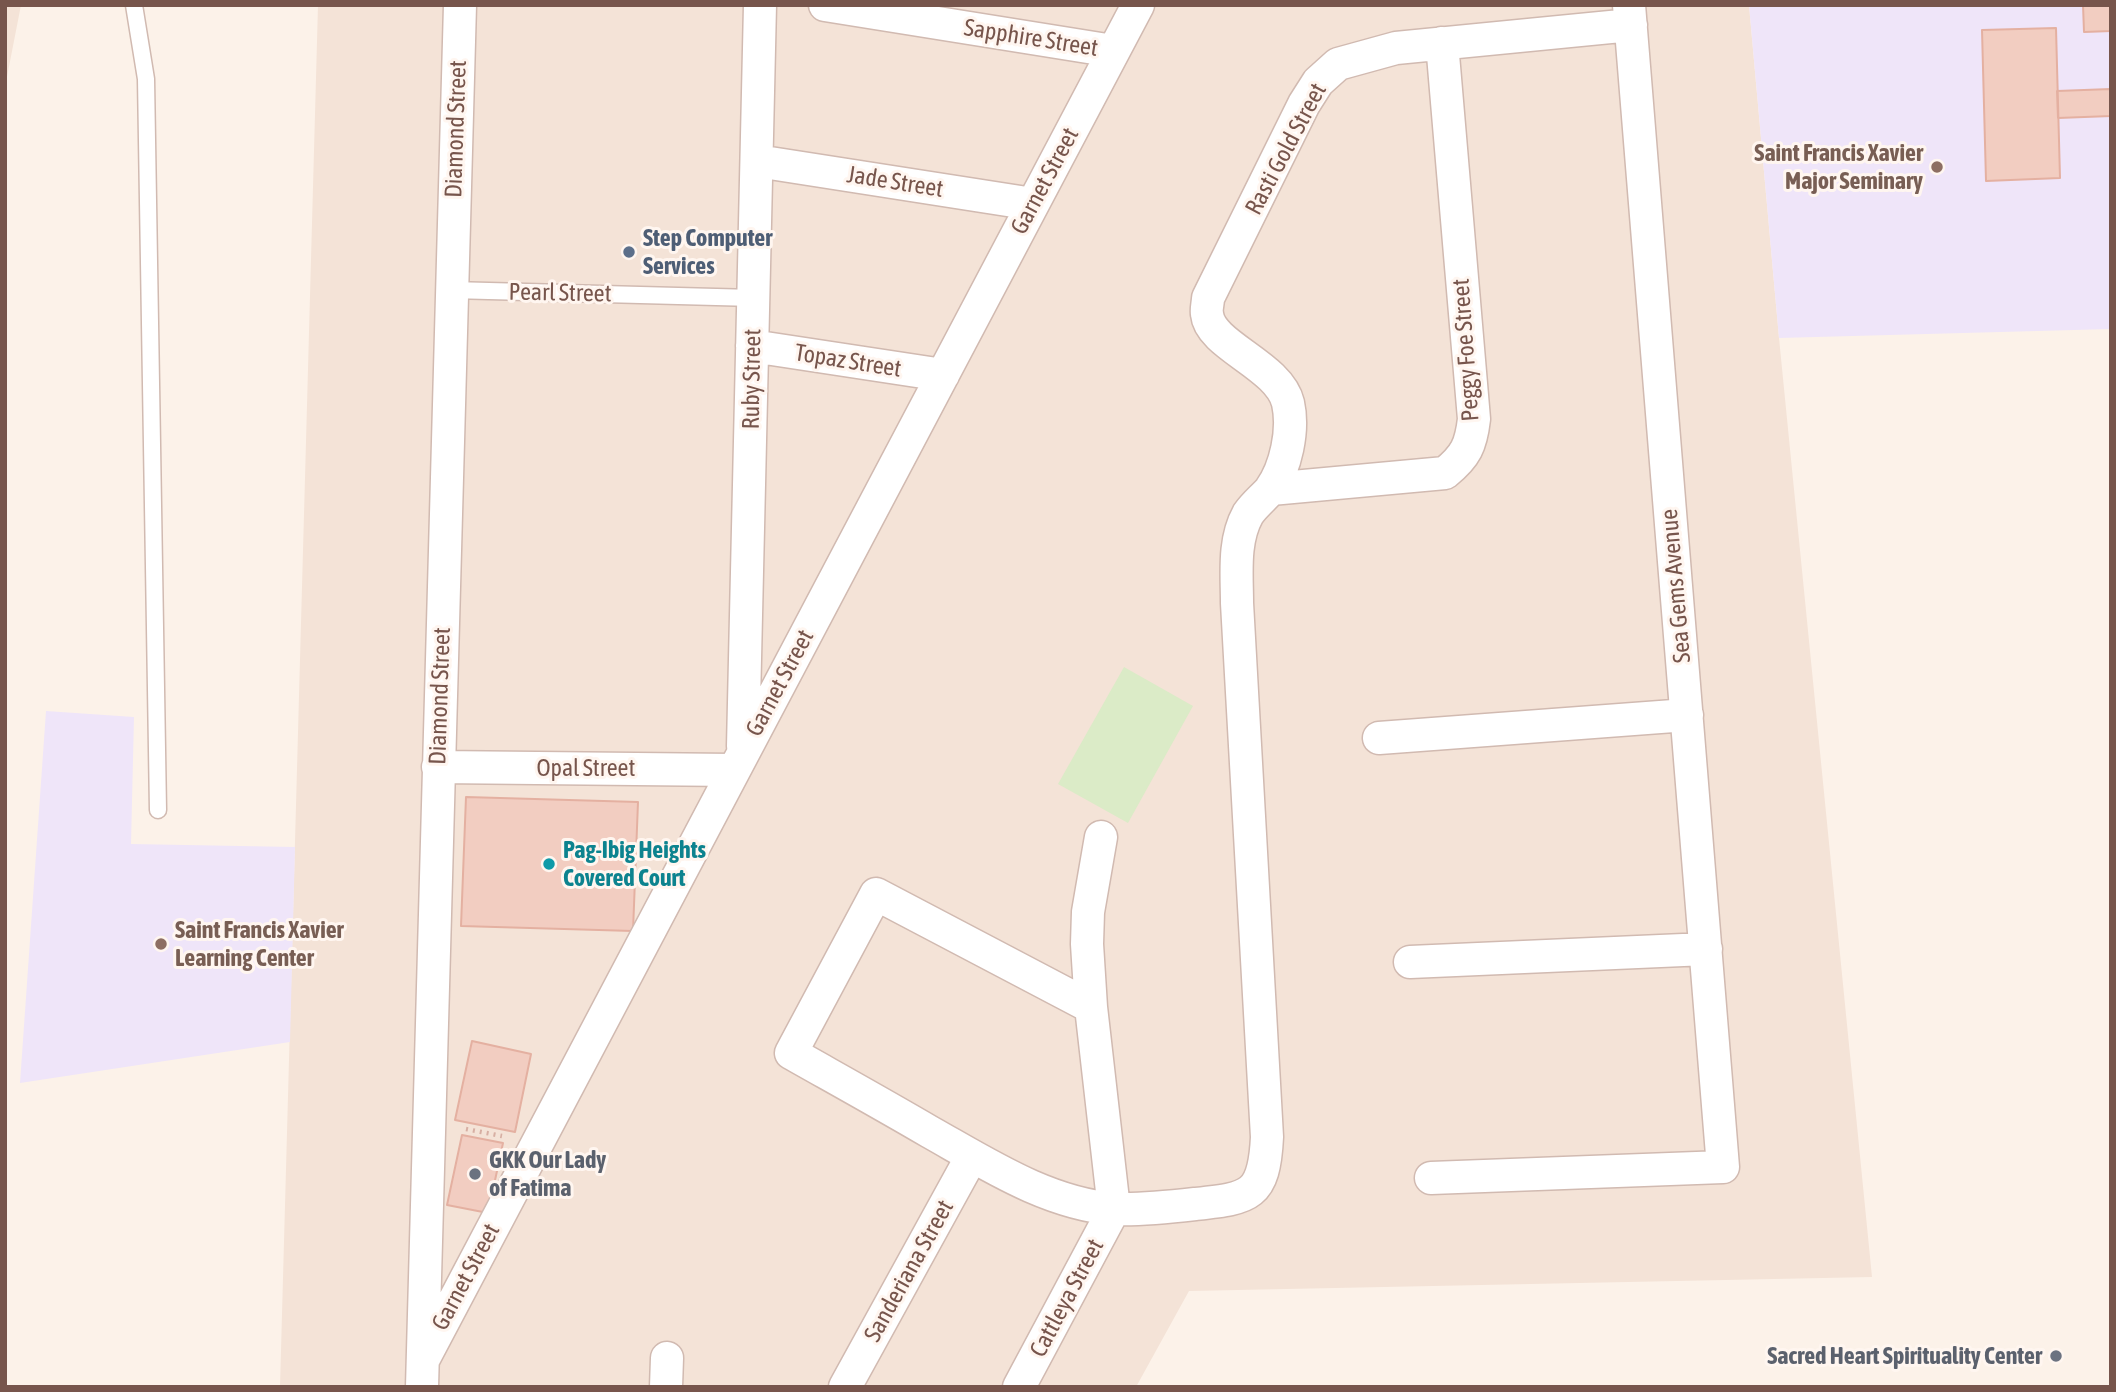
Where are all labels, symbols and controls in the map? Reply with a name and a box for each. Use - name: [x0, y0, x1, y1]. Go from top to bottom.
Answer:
- street label: Sapphire Street: [962, 13, 1100, 63]
- street label: Diamond Street: [439, 60, 473, 198]
- street label: Rasti Gold Street: [1239, 78, 1333, 220]
- street label: Garnet Street: [1005, 123, 1085, 239]
- place label: Saint Francis Xavier Major Seminary: [1754, 139, 1923, 195]
- marker: Saint Francis Xavier Major Seminary: [1929, 159, 1945, 175]
- street label: Jade Street: [845, 160, 945, 204]
- place label: Step Computer Services: [643, 224, 772, 280]
- marker: Step Computer Services: [621, 244, 637, 260]
- street label: Pearl Street: [508, 278, 612, 308]
- street label: Peggy Foe Street: [1447, 278, 1485, 422]
- street label: Ruby Street: [737, 328, 767, 430]
- street label: Topaz Street: [793, 338, 903, 384]
- street label: Sea Gems Avenue: [1655, 508, 1697, 664]
- street label: Garnet Street: [740, 625, 820, 741]
- street label: Diamond Street: [423, 627, 457, 765]
- street label: Opal Street: [537, 754, 635, 782]
- place label: Pag-Ibig Heights Covered Court: [563, 836, 706, 892]
- marker: Pag-Ibig Heights Covered Court: [541, 856, 557, 872]
- place label: Saint Francis Xavier Learning Center: [175, 916, 344, 972]
- marker: Saint Francis Xavier Learning Center: [153, 936, 169, 952]
- place label: GKK Our Lady of Fatima: [489, 1146, 606, 1202]
- marker: GKK Our Lady of Fatima: [467, 1166, 483, 1182]
- street label: Sanderiana Street: [858, 1195, 960, 1347]
- street label: Garnet Street: [426, 1219, 506, 1335]
- street label: Cattleya Street: [1024, 1234, 1110, 1362]
- place label: Sacred Heart Spirituality Center: [1767, 1342, 2042, 1370]
- marker: Sacred Heart Spirituality Center: [2048, 1348, 2064, 1364]

